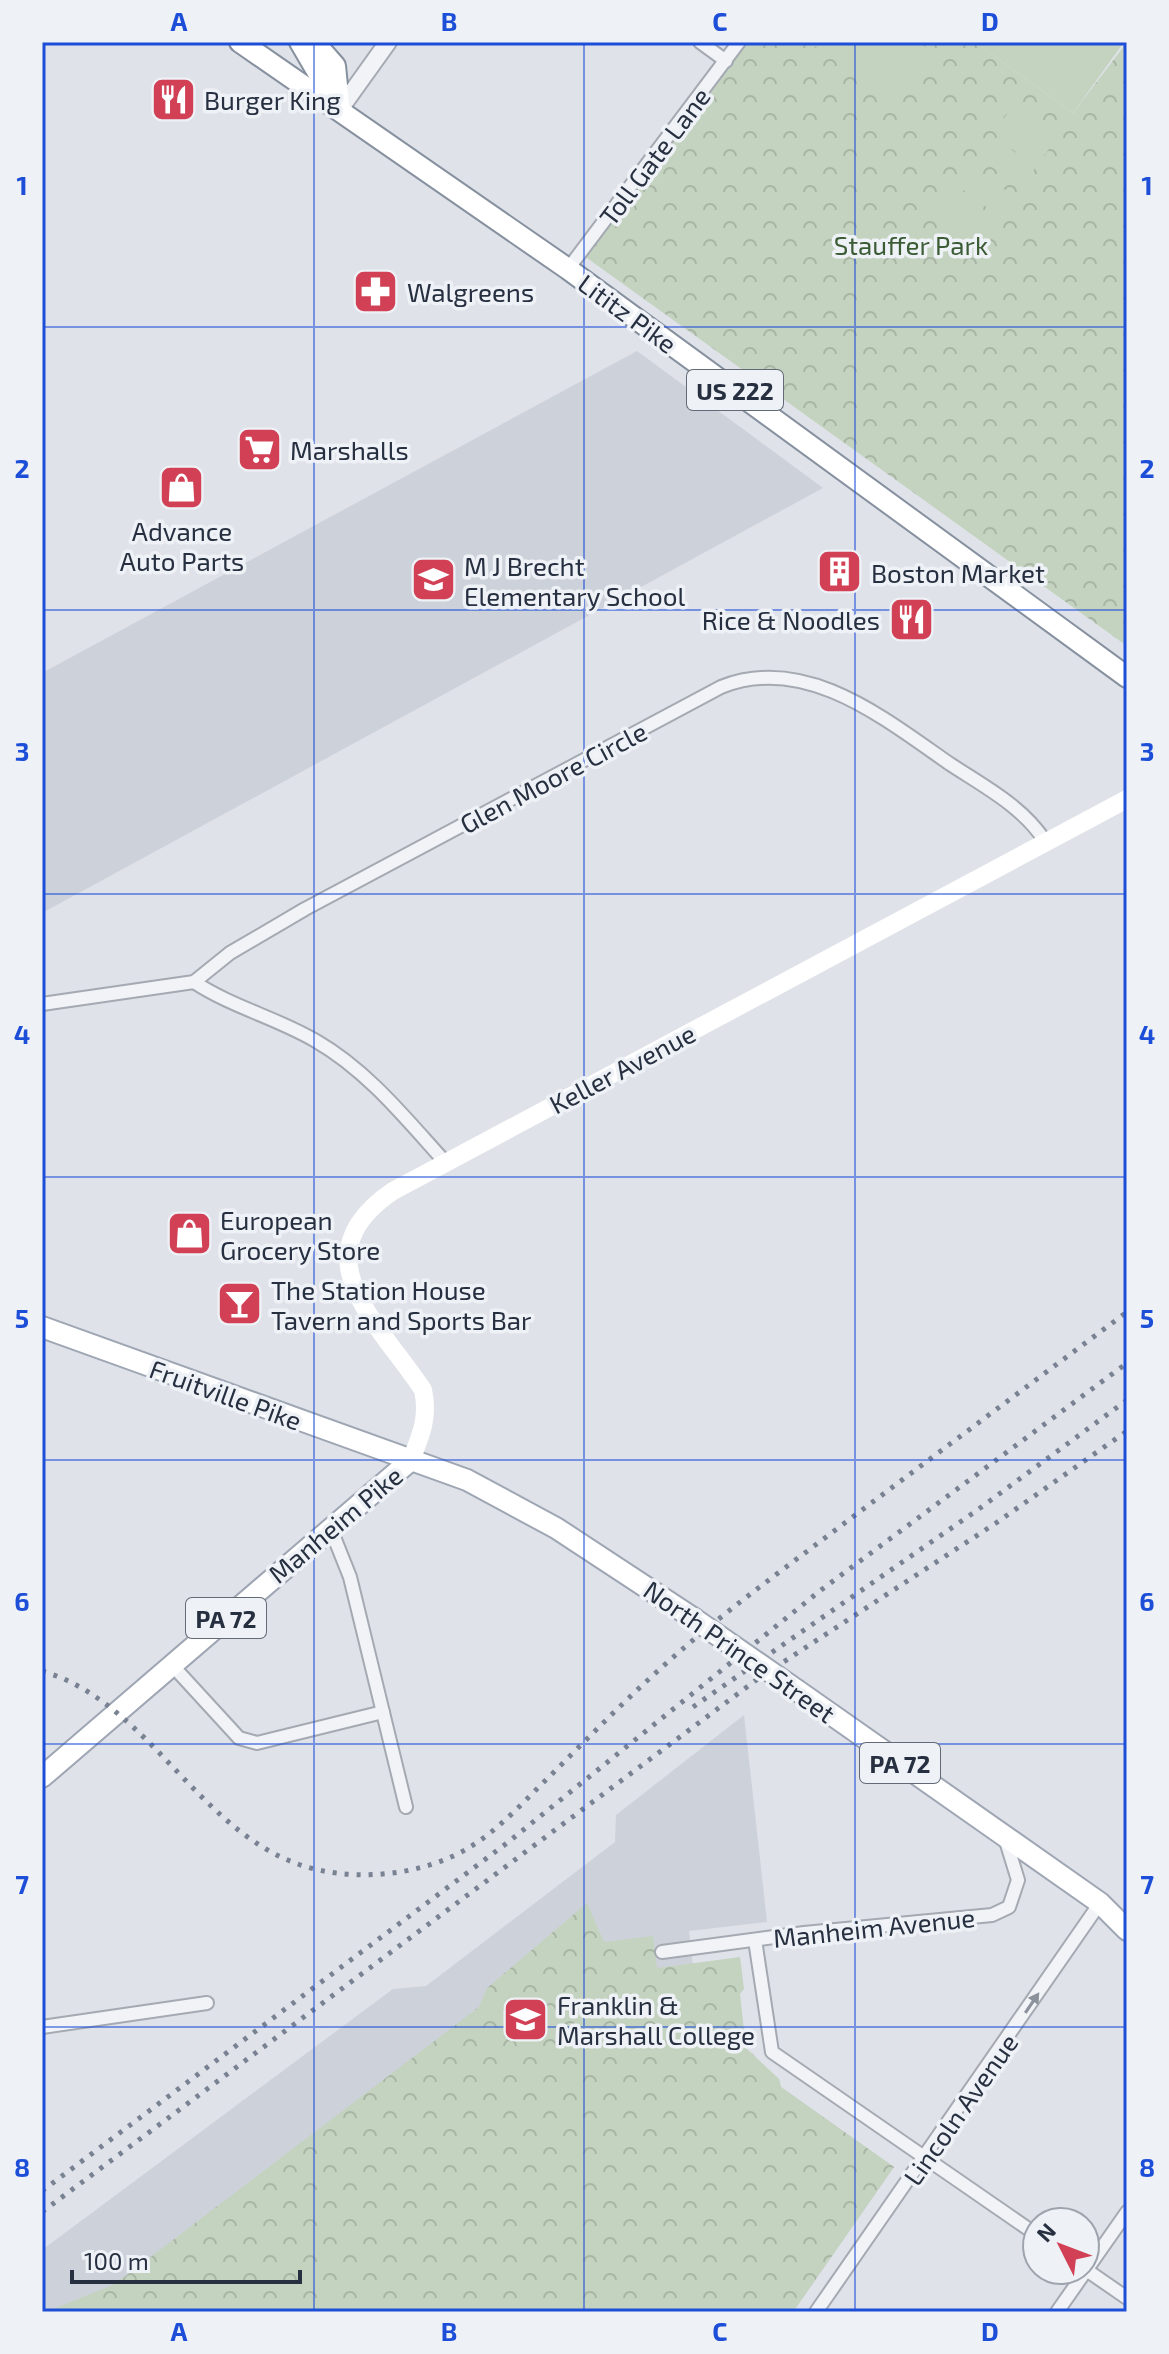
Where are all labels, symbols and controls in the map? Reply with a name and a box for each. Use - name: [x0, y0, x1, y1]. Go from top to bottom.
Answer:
- text: A: [171, 5, 188, 36]
- text: B: [441, 5, 457, 36]
- text: C: [712, 5, 728, 36]
- text: D: [981, 5, 999, 36]
- restaurant icon: Burger King: [149, 75, 197, 123]
- street label: Toll Gate Lane: [592, 81, 716, 231]
- place label: Burger King: [204, 84, 341, 115]
- text: 1: [16, 169, 28, 200]
- text: 1: [1141, 169, 1153, 200]
- park label: Stauffer Park: [834, 229, 988, 260]
- pharmacy icon: Walgreens: [352, 267, 400, 315]
- street label: Lititz Pike: [573, 267, 683, 359]
- place label: Walgreens: [407, 276, 534, 307]
- road number: US 222: [687, 370, 783, 410]
- supermarket icon: Marshalls: [235, 425, 283, 473]
- place label: Marshalls: [290, 434, 409, 465]
- text: 2: [14, 452, 30, 483]
- text: 2: [1139, 452, 1155, 483]
- shop icon: Advance Auto Parts: [158, 463, 206, 511]
- place label: Advance Auto Parts: [120, 515, 244, 576]
- building icon: Boston Market: [816, 548, 864, 596]
- place label: M J Brecht Elementary School: [464, 550, 686, 611]
- school or university icon: M J Brecht Elementary School: [409, 556, 457, 604]
- place label: Boston Market: [871, 557, 1045, 588]
- restaurant icon: Rice & Noodles: [887, 595, 935, 643]
- place label: Rice & Noodles: [702, 604, 880, 635]
- street label: Glen Moore Circle: [454, 715, 652, 839]
- text: 3: [15, 735, 29, 766]
- text: 3: [1140, 735, 1154, 766]
- street label: Keller Avenue: [544, 1017, 700, 1119]
- text: 4: [14, 1018, 30, 1049]
- text: 4: [1139, 1018, 1155, 1049]
- place label: European Grocery Store: [220, 1204, 380, 1265]
- shop icon: European Grocery Store: [165, 1210, 213, 1258]
- place label: The Station House Tavern and Sports Bar: [271, 1274, 532, 1335]
- bar icon: The Station House Tavern and Sports Bar: [216, 1280, 264, 1328]
- text: 5: [15, 1302, 29, 1333]
- text: 5: [1140, 1302, 1154, 1333]
- street label: Fruitville Pike: [146, 1352, 306, 1436]
- street label: Manheim Pike: [262, 1459, 408, 1589]
- street label: North Prince Street: [638, 1573, 842, 1729]
- text: 6: [14, 1585, 30, 1616]
- text: 6: [1139, 1585, 1155, 1616]
- road number: PA 72: [186, 1598, 266, 1638]
- road number: PA 72: [860, 1743, 940, 1783]
- text: 7: [15, 1868, 29, 1899]
- text: 7: [1140, 1868, 1154, 1899]
- street label: Manheim Avenue: [772, 1901, 976, 1953]
- place label: Franklin & Marshall College: [557, 1989, 755, 2050]
- one-way arrow: [1025, 1993, 1040, 2014]
- school or university icon: Franklin & Marshall College: [502, 1995, 550, 2043]
- street label: Lincoln Avenue: [896, 2027, 1024, 2191]
- text: 8: [14, 2151, 30, 2182]
- text: 8: [1139, 2151, 1155, 2182]
- north arrow: [1021, 2206, 1101, 2286]
- text: N: [1030, 2217, 1060, 2247]
- scale bar: [72, 2234, 300, 2284]
- text: 100 m: [84, 2246, 149, 2275]
- text: A: [171, 2315, 188, 2346]
- text: B: [441, 2315, 457, 2346]
- text: C: [712, 2315, 728, 2346]
- text: D: [981, 2315, 999, 2346]

